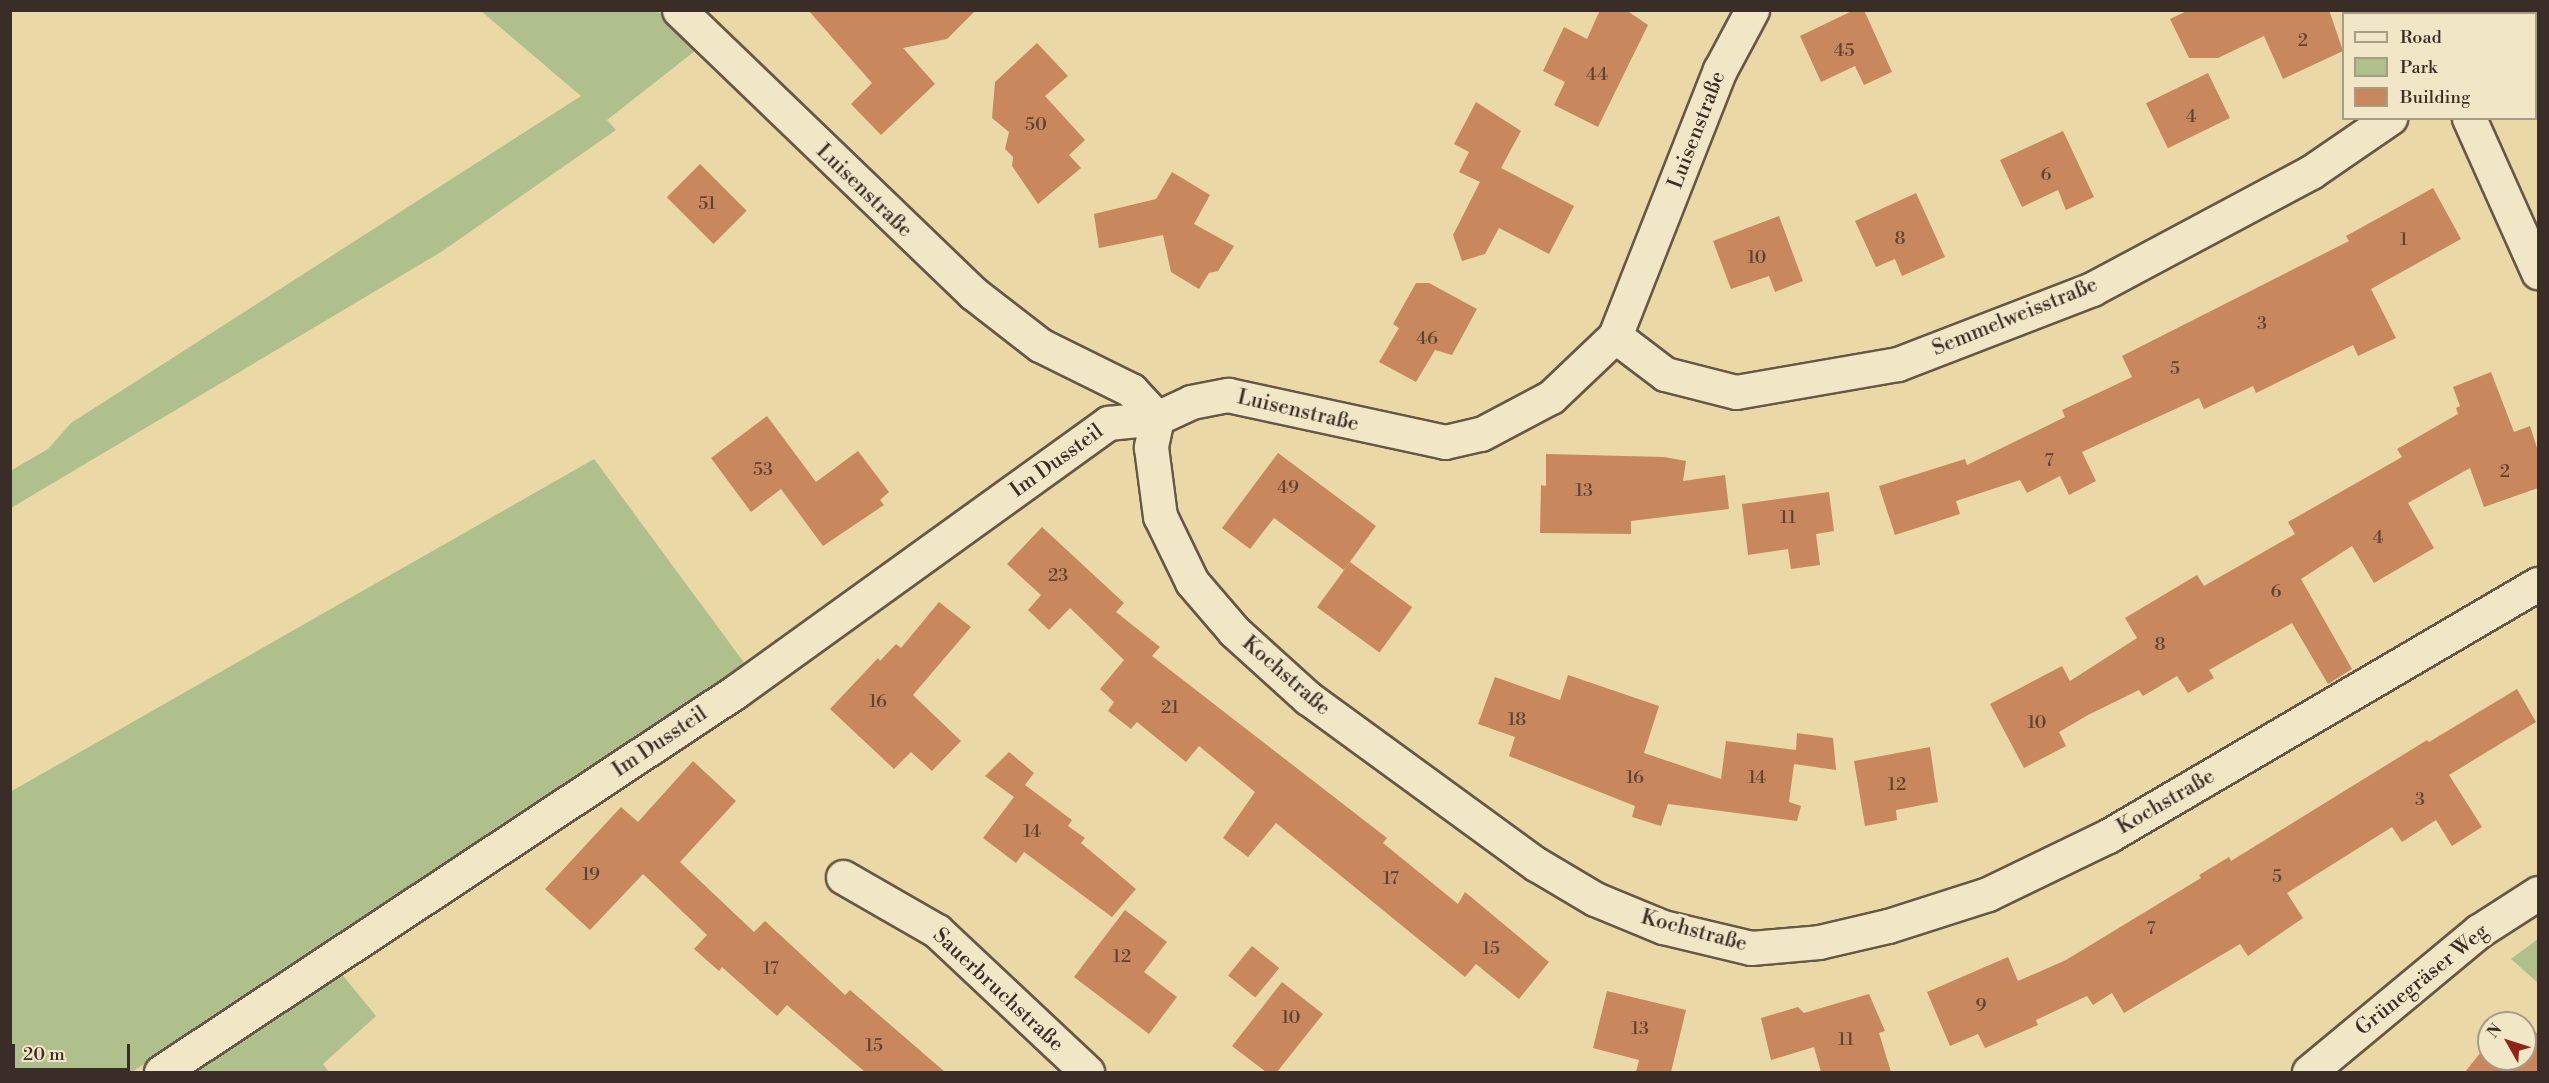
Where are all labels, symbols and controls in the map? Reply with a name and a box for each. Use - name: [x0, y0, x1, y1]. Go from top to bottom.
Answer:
- legend: [2342, 12, 2537, 120]
- text: Road: [2400, 26, 2442, 49]
- house number: 2: [2298, 30, 2308, 52]
- house number: 45: [1834, 40, 1854, 62]
- text: Park: [2400, 56, 2437, 79]
- house number: 44: [1586, 64, 1608, 86]
- street label: Luisenstraße: [1663, 68, 1731, 192]
- text: Building: [2400, 86, 2470, 109]
- house number: 4: [2186, 106, 2196, 128]
- house number: 50: [1025, 114, 1047, 136]
- street label: Luisenstraße: [811, 139, 917, 243]
- house number: 6: [2041, 164, 2051, 186]
- house number: 51: [698, 193, 716, 215]
- house number: 8: [1894, 228, 1906, 250]
- house number: 1: [2400, 229, 2408, 251]
- house number: 10: [1747, 247, 1767, 269]
- street label: Semmelweisstraße: [1929, 272, 2101, 362]
- house number: 3: [2257, 313, 2267, 335]
- house number: 46: [1416, 328, 1438, 350]
- house number: 5: [2170, 358, 2180, 380]
- street label: Luisenstraße: [1235, 385, 1361, 437]
- street label: Im Dussteil: [1006, 419, 1108, 503]
- house number: 7: [2044, 450, 2054, 472]
- house number: 53: [753, 459, 773, 481]
- house number: 2: [2500, 461, 2510, 483]
- house number: 49: [1277, 477, 1299, 499]
- house number: 13: [1575, 480, 1593, 502]
- house number: 11: [1780, 507, 1796, 529]
- house number: 4: [2373, 527, 2383, 549]
- house number: 23: [1048, 565, 1068, 587]
- house number: 6: [2271, 581, 2281, 603]
- street label: Kochstraße: [1237, 631, 1335, 721]
- house number: 8: [2154, 634, 2166, 656]
- house number: 16: [869, 691, 887, 713]
- house number: 21: [1161, 697, 1179, 719]
- street label: Im Dussteil: [608, 701, 712, 783]
- house number: 18: [1508, 709, 1526, 731]
- house number: 10: [2027, 712, 2047, 734]
- street label: Kochstraße: [2113, 764, 2219, 840]
- house number: 16: [1626, 767, 1644, 789]
- house number: 14: [1748, 767, 1766, 789]
- house number: 12: [1888, 774, 1906, 796]
- house number: 3: [2415, 789, 2425, 811]
- house number: 14: [1023, 821, 1041, 843]
- house number: 19: [582, 864, 600, 886]
- house number: 5: [2272, 866, 2282, 888]
- house number: 17: [1383, 868, 1399, 890]
- street label: Kochstraße: [1638, 905, 1750, 957]
- house number: 7: [2146, 918, 2156, 940]
- street label: Grünegräser Weg: [2350, 919, 2494, 1041]
- street label: Sauerbruchstraße: [927, 923, 1069, 1057]
- house number: 15: [1482, 938, 1500, 960]
- house number: 12: [1113, 946, 1131, 968]
- house number: 17: [763, 958, 779, 980]
- house number: 9: [1976, 995, 1986, 1017]
- house number: 10: [1281, 1007, 1301, 1029]
- north arrow: [2477, 1011, 2537, 1071]
- house number: 13: [1631, 1018, 1649, 1040]
- text: N: [2483, 1020, 2506, 1042]
- house number: 11: [1838, 1029, 1854, 1051]
- scale bar: [15, 1032, 134, 1070]
- house number: 15: [865, 1035, 883, 1057]
- text: 20 m: [23, 1043, 65, 1066]

